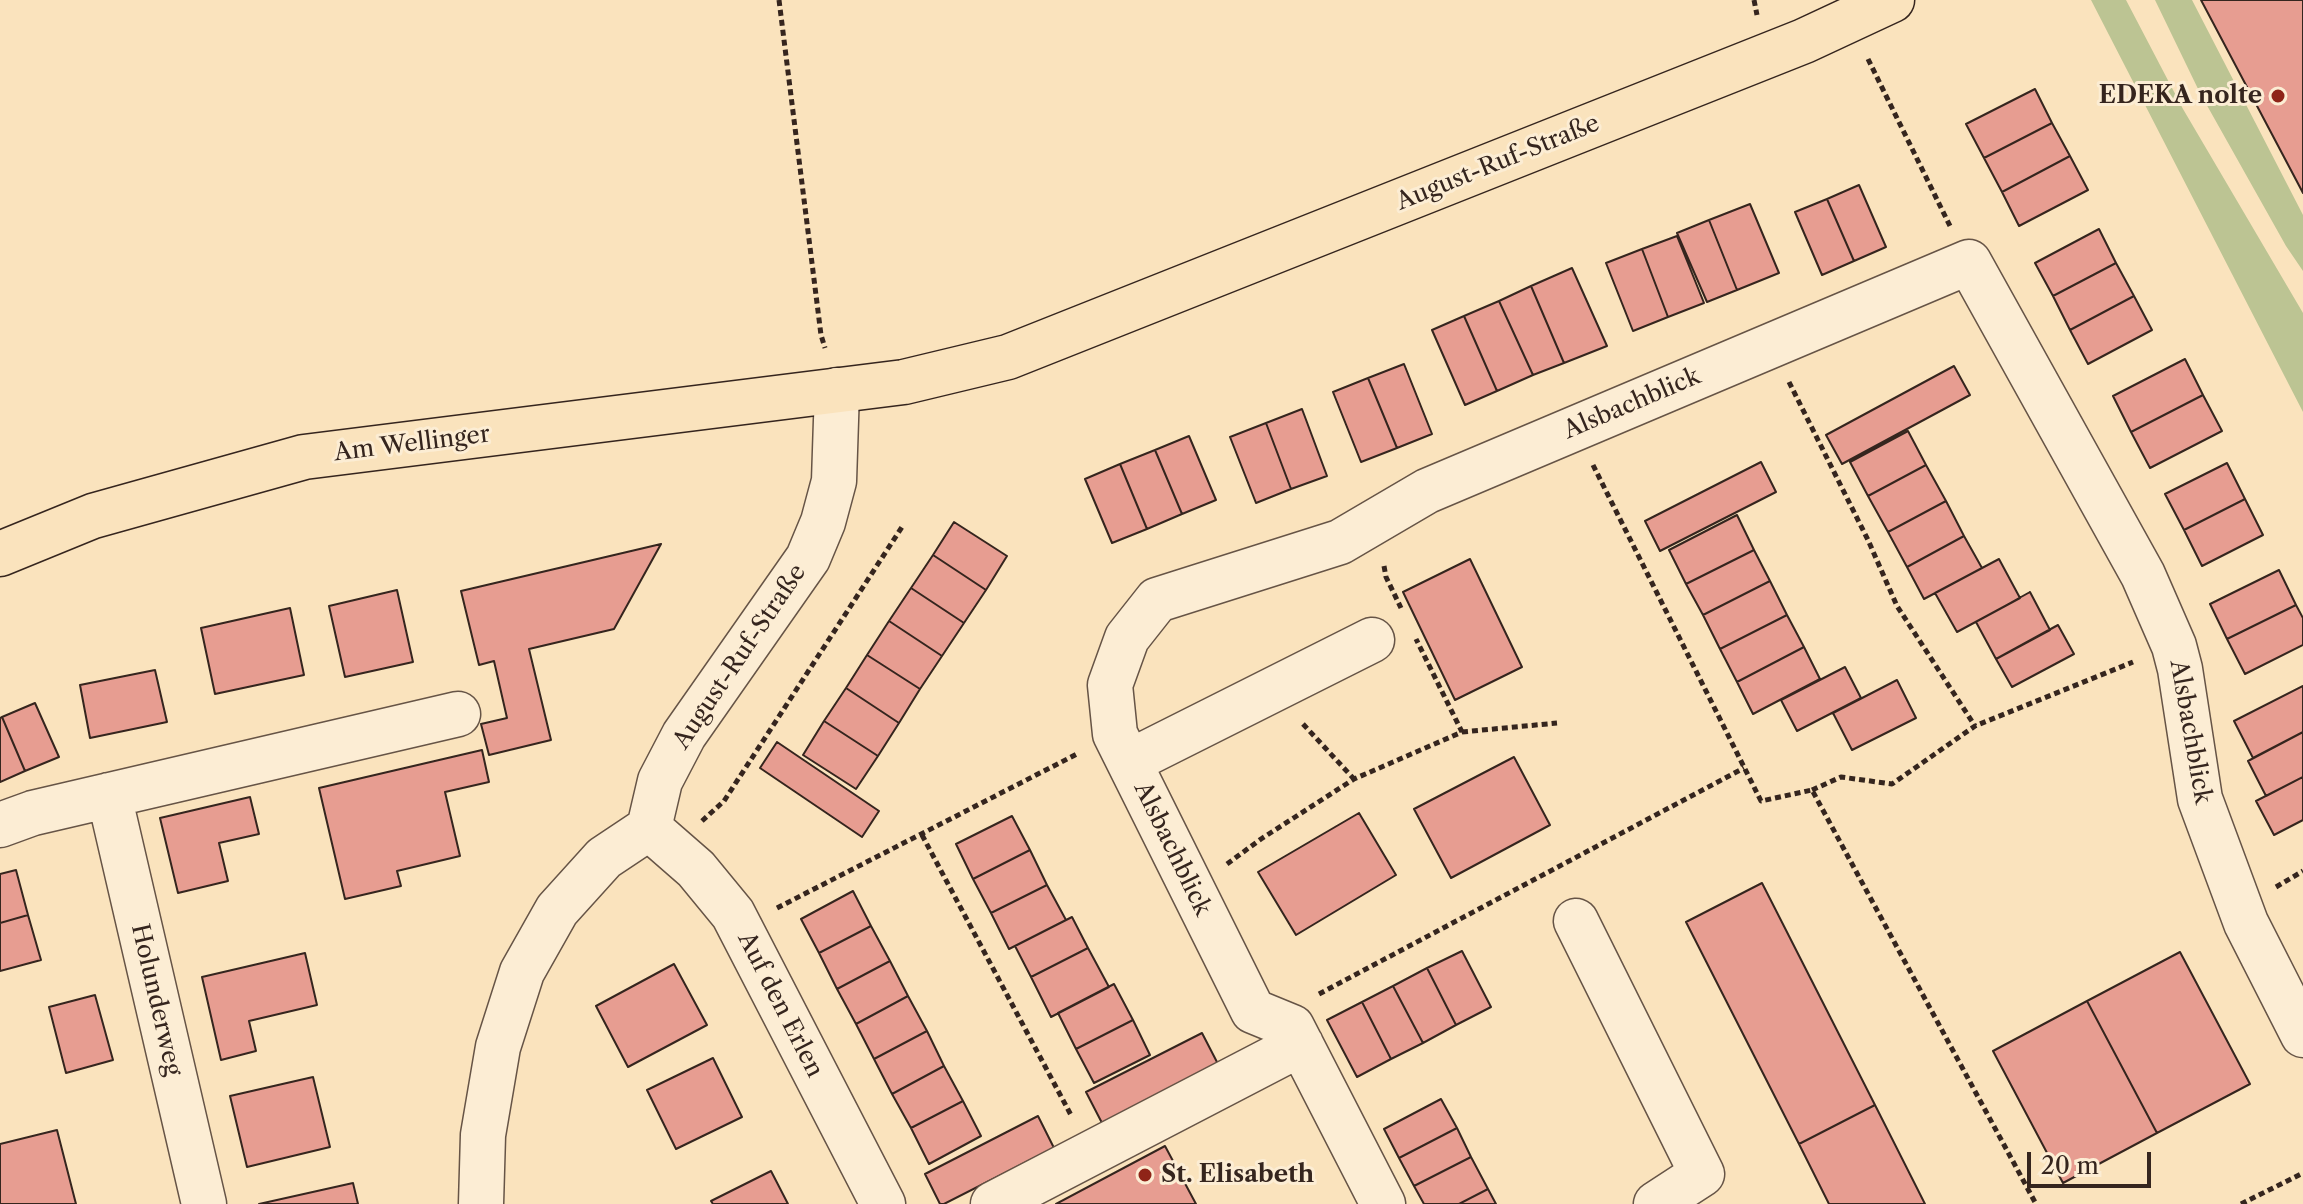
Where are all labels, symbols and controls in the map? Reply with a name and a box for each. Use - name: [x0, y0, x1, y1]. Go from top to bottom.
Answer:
- place label: EDEKA nolte: [2099, 82, 2262, 110]
- marker: EDEKA nolte: [2269, 87, 2287, 105]
- street label: August-Ruf-Straße: [1392, 109, 1604, 217]
- street label: Alsbachblick: [1559, 362, 1705, 446]
- street label: Am Wellinger: [332, 420, 492, 468]
- street label: August-Ruf-Straße: [668, 559, 812, 755]
- street label: Alsbachblick: [2163, 658, 2217, 806]
- street label: Alsbachblick: [1127, 777, 1217, 921]
- street label: Holunderweg: [125, 921, 187, 1079]
- street label: Auf den Erlen: [731, 928, 829, 1082]
- scale bar: [2031, 1136, 2155, 1186]
- text: 20 m: [2041, 1151, 2099, 1180]
- place label: St. Elisabeth: [1161, 1161, 1314, 1189]
- marker: St. Elisabeth: [1136, 1166, 1154, 1184]

